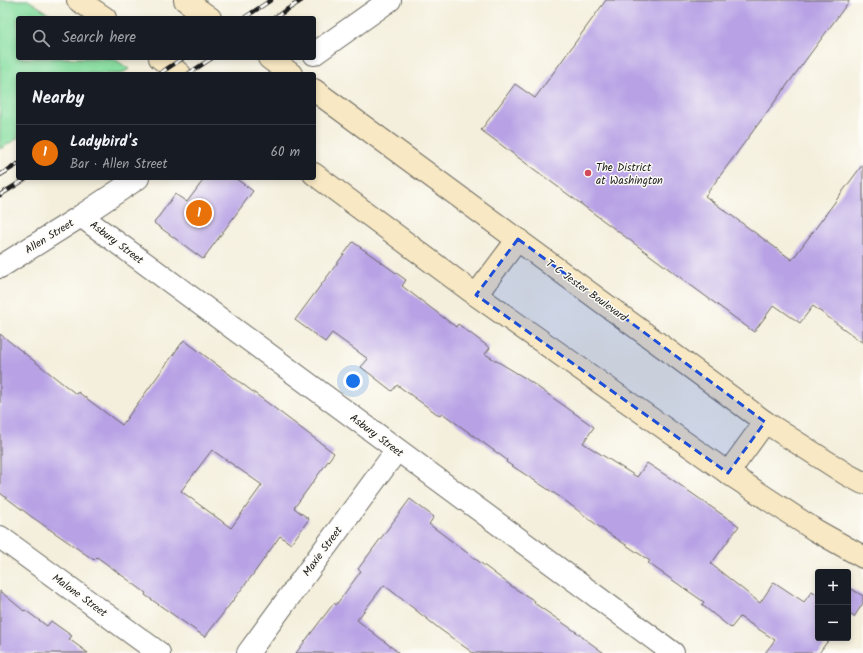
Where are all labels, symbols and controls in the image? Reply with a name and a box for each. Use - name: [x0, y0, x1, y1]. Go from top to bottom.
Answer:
- search box: [16, 16, 316, 60]
- text: Search here: [62, 26, 136, 50]
- icon: search: [30, 27, 52, 49]
- text: Nearby: [32, 85, 84, 112]
- text: Ladybird's: [70, 130, 138, 154]
- text: 1: [43, 142, 47, 163]
- text: 60 m: [271, 142, 300, 163]
- text: Bar · Allen Street: [70, 154, 167, 175]
- place label: The District at Washington: [596, 159, 663, 190]
- marker: The District at Washington: [583, 168, 593, 178]
- pin: 1: [186, 198, 212, 228]
- street label: Allen Street: [21, 214, 78, 259]
- street label: Asbury Street: [86, 216, 148, 270]
- street label: T C Jester Boulevard: [542, 255, 631, 327]
- your location: [343, 371, 363, 391]
- street label: Asbury Street: [346, 409, 408, 463]
- street label: Maxie Street: [298, 522, 348, 581]
- map controls: [815, 569, 851, 641]
- button: +: [815, 569, 851, 605]
- street label: Malone Street: [48, 570, 111, 623]
- button: −: [815, 605, 851, 641]

